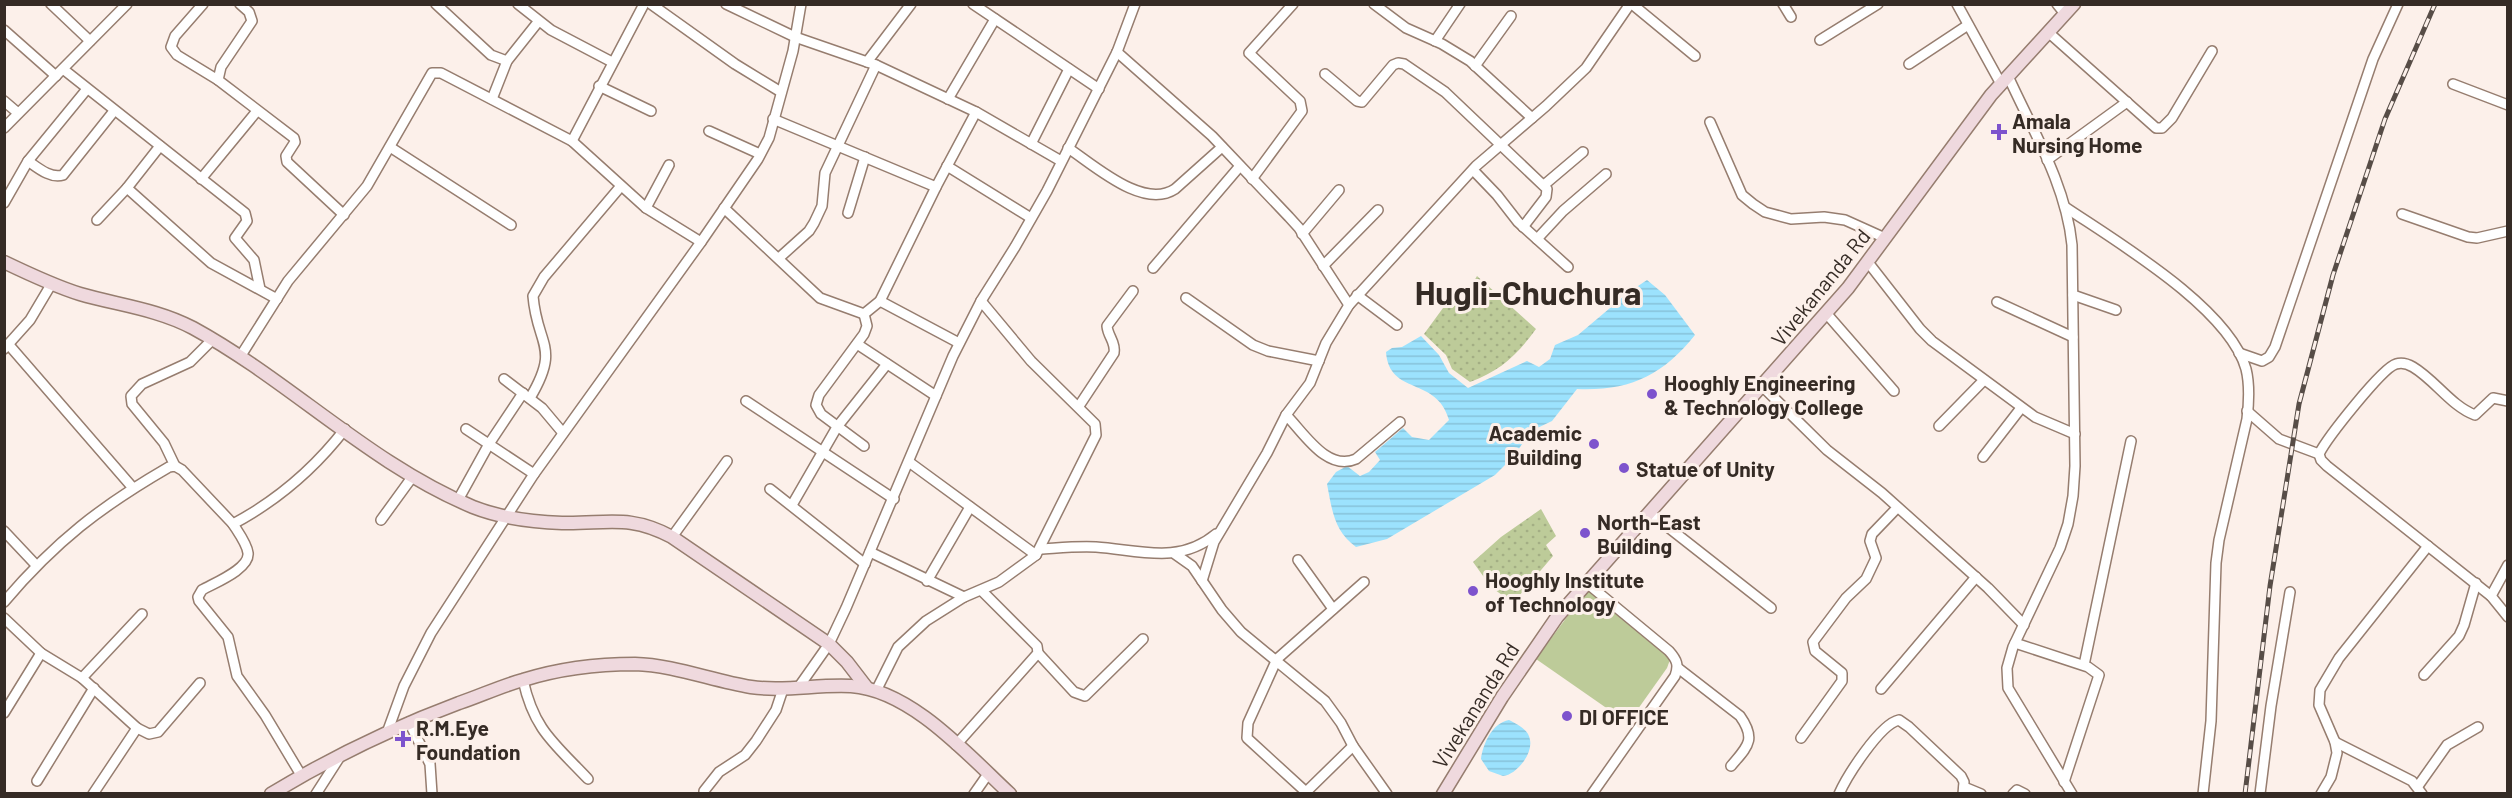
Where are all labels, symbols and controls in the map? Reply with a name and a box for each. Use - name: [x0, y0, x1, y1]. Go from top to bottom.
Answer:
- place label: Amala Nursing Home: [2012, 108, 2142, 157]
- marker: Amala Nursing Home: [1990, 123, 2008, 141]
- street label: Vivekananda Rd: [1765, 223, 1875, 351]
- district label: Hugli-Chuchura: [1415, 272, 1641, 312]
- place label: Hooghly Engineering & Technology College: [1664, 370, 1863, 419]
- marker: Hooghly Engineering & Technology College: [1645, 387, 1659, 401]
- place label: Academic Building: [1488, 420, 1582, 469]
- marker: Academic Building: [1587, 437, 1601, 451]
- place label: Statue of Unity: [1636, 456, 1775, 481]
- marker: Statue of Unity: [1617, 461, 1631, 475]
- place label: North-East Building: [1597, 509, 1701, 558]
- marker: North-East Building: [1578, 526, 1592, 540]
- place label: Hooghly Institute of Technology: [1485, 567, 1644, 616]
- marker: Hooghly Institute of Technology: [1466, 584, 1480, 598]
- street label: Vivekananda Rd: [1426, 638, 1524, 772]
- place label: DI OFFICE: [1579, 704, 1669, 729]
- marker: DI OFFICE: [1560, 709, 1574, 723]
- place label: R.M.Eye Foundation: [416, 715, 520, 764]
- marker: R.M.Eye Foundation: [394, 730, 412, 748]

